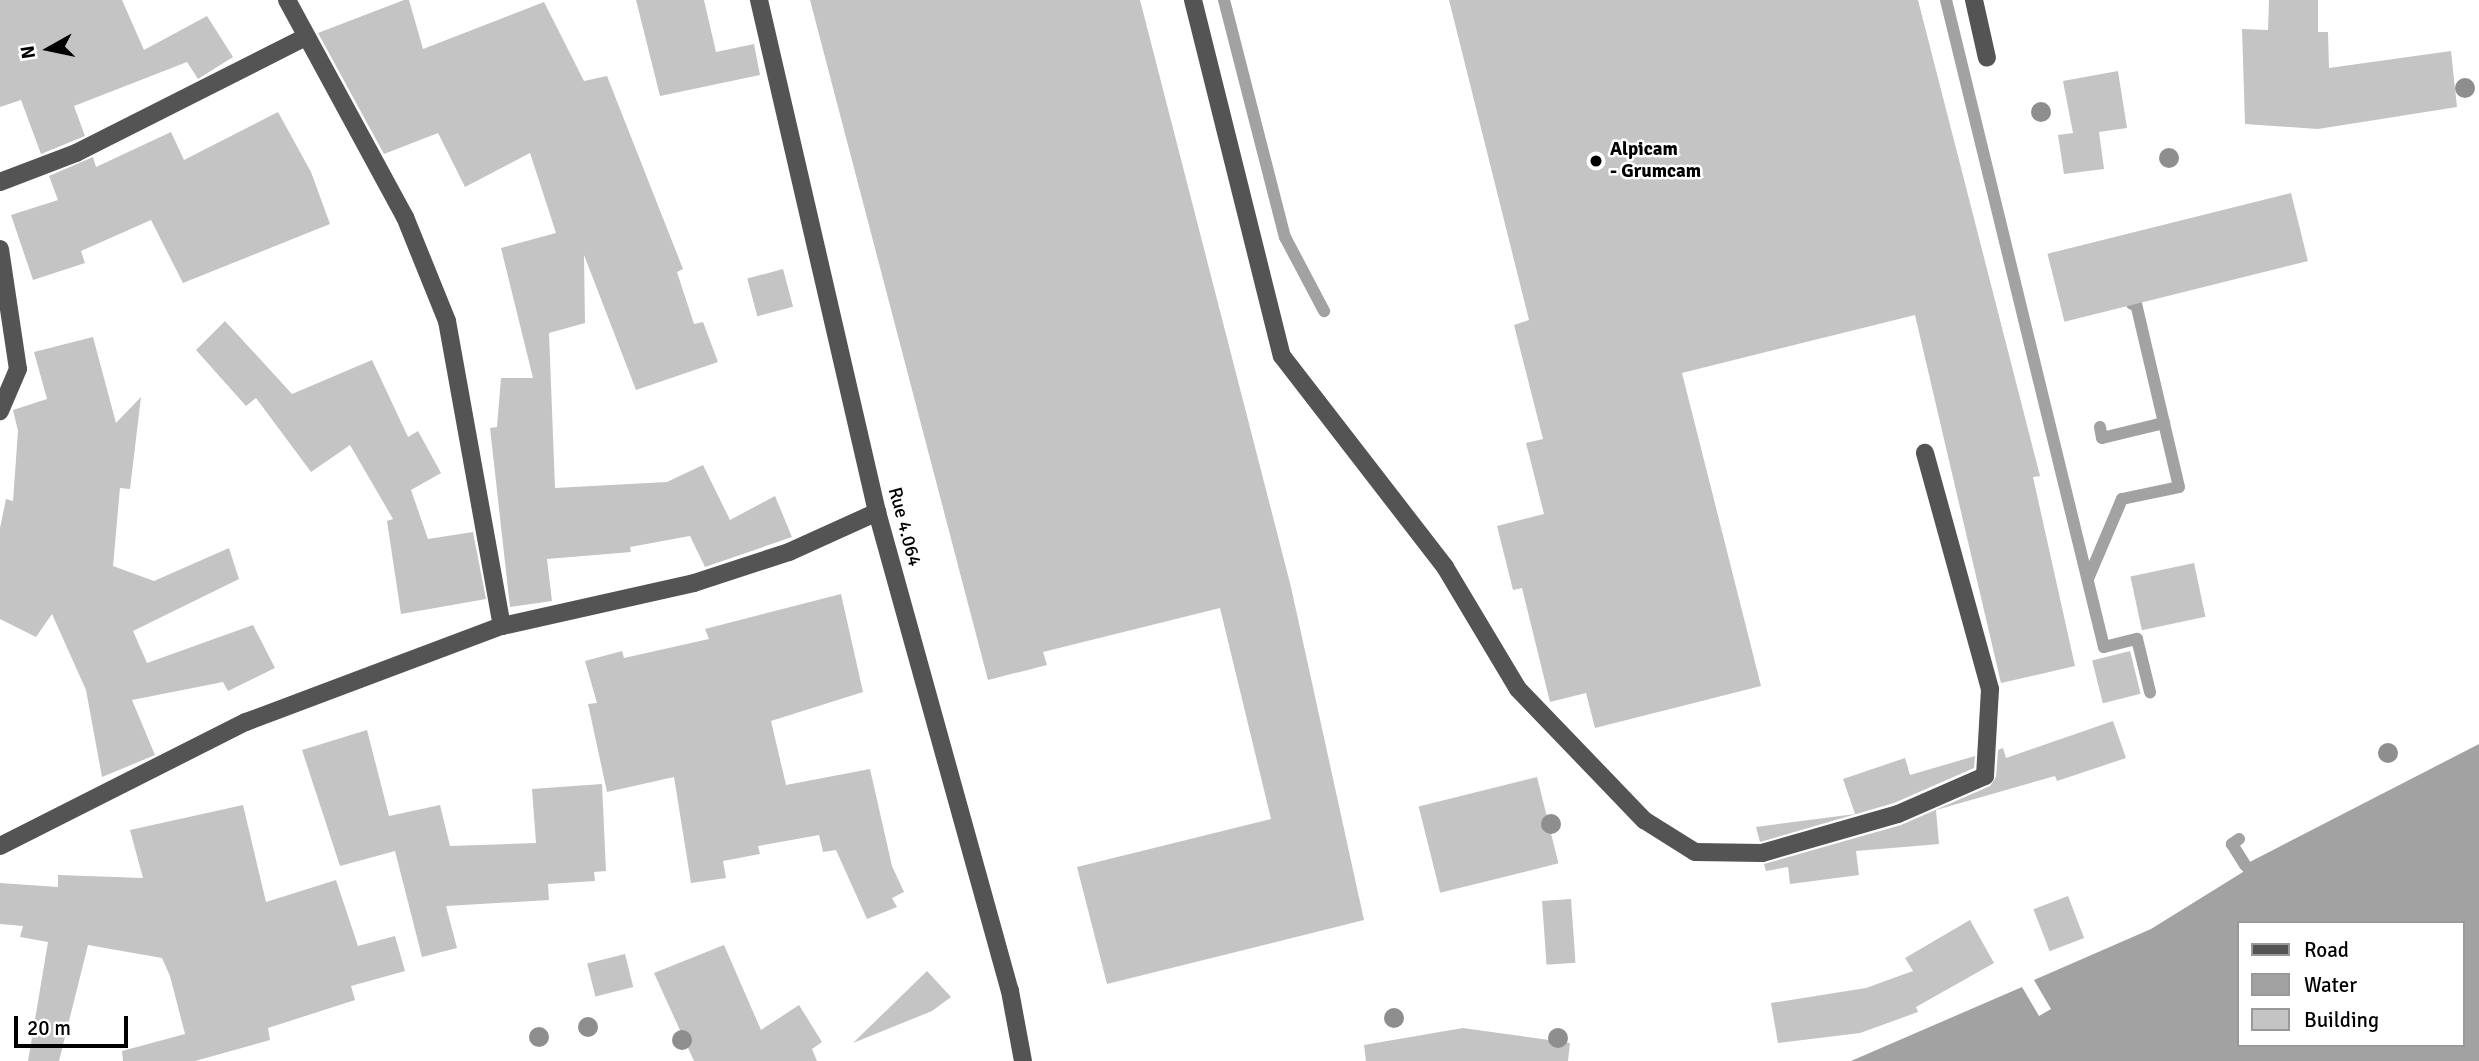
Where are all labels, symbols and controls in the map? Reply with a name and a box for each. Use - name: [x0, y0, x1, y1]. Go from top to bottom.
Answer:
- north arrow: [14, 14, 84, 84]
- text: N: [15, 44, 41, 61]
- place label: Alpicam - Grumcam: [1610, 139, 1701, 183]
- marker: Alpicam - Grumcam: [1588, 153, 1604, 169]
- street label: Rue 4.064: [882, 485, 926, 569]
- legend: [2238, 921, 2465, 1047]
- text: Road: [2304, 937, 2349, 963]
- text: Water: [2304, 972, 2357, 998]
- scale bar: [18, 1002, 131, 1046]
- text: Building: [2304, 1007, 2379, 1033]
- text: 20 m: [27, 1015, 71, 1041]

